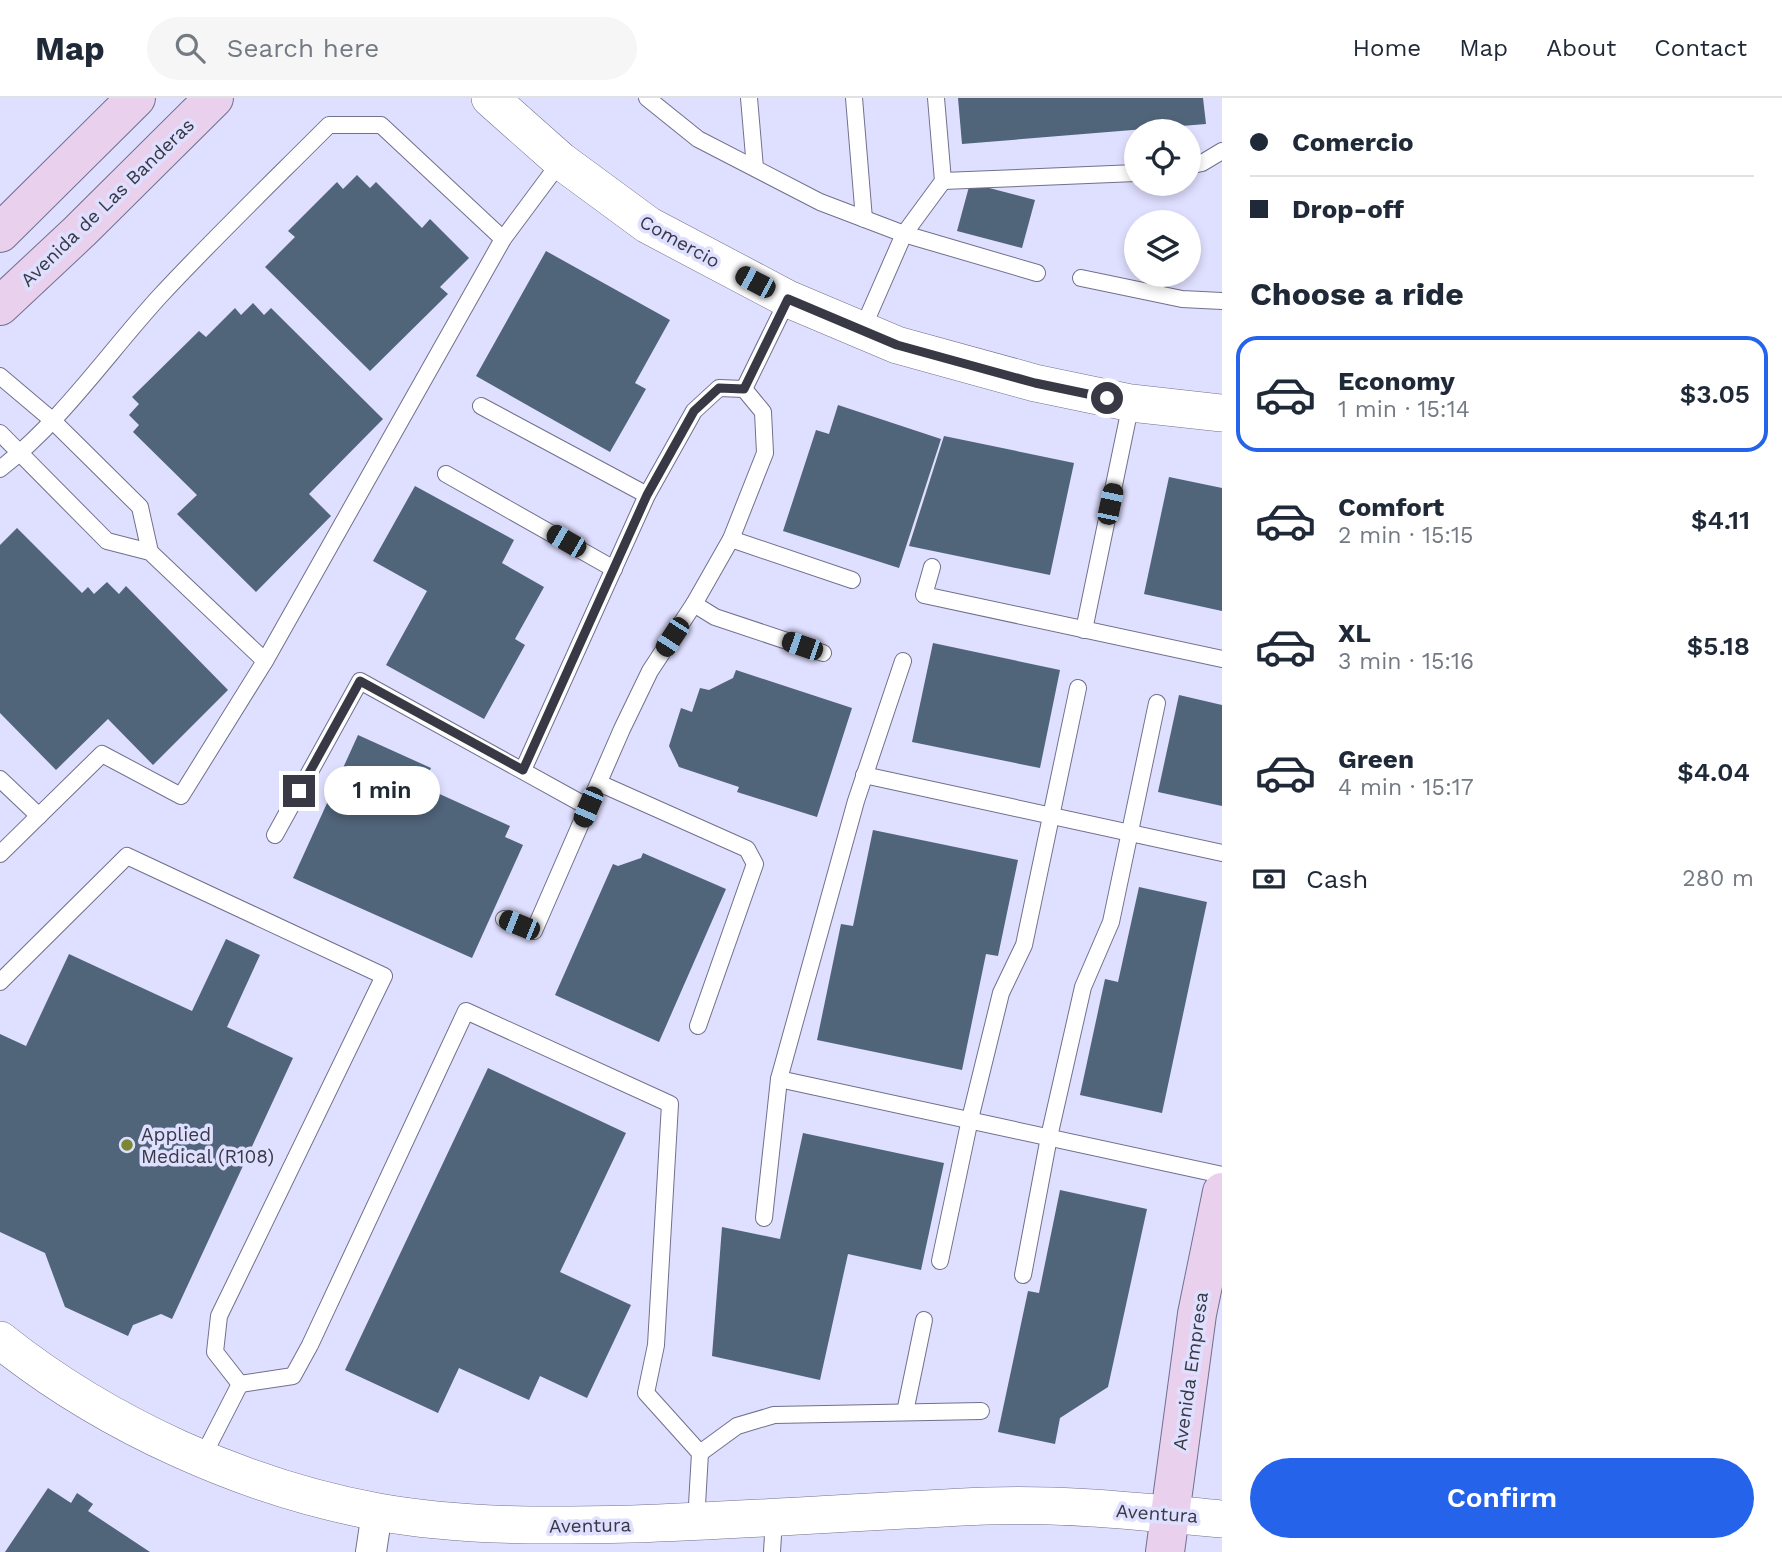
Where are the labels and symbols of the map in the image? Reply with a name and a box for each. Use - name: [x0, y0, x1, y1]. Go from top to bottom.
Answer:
- street label: Avenida de Las Banderas: [16, 113, 199, 291]
- street label: Comercio: [636, 210, 724, 273]
- car: [732, 263, 779, 301]
- route start: [1091, 382, 1123, 414]
- car: [1096, 481, 1125, 527]
- car: [543, 521, 590, 561]
- car: [652, 614, 693, 660]
- car: [779, 629, 826, 663]
- callout: 1 min: [324, 766, 439, 816]
- route end: [283, 775, 315, 807]
- car: [571, 784, 606, 830]
- car: [496, 907, 543, 943]
- place label: Applied Medical (R108): [141, 1123, 274, 1168]
- marker: Applied Medical (R108): [119, 1137, 135, 1153]
- street label: Avenida Empresa: [1168, 1290, 1213, 1452]
- street label: Aventura: [1115, 1499, 1199, 1528]
- street label: Aventura: [549, 1513, 632, 1538]

